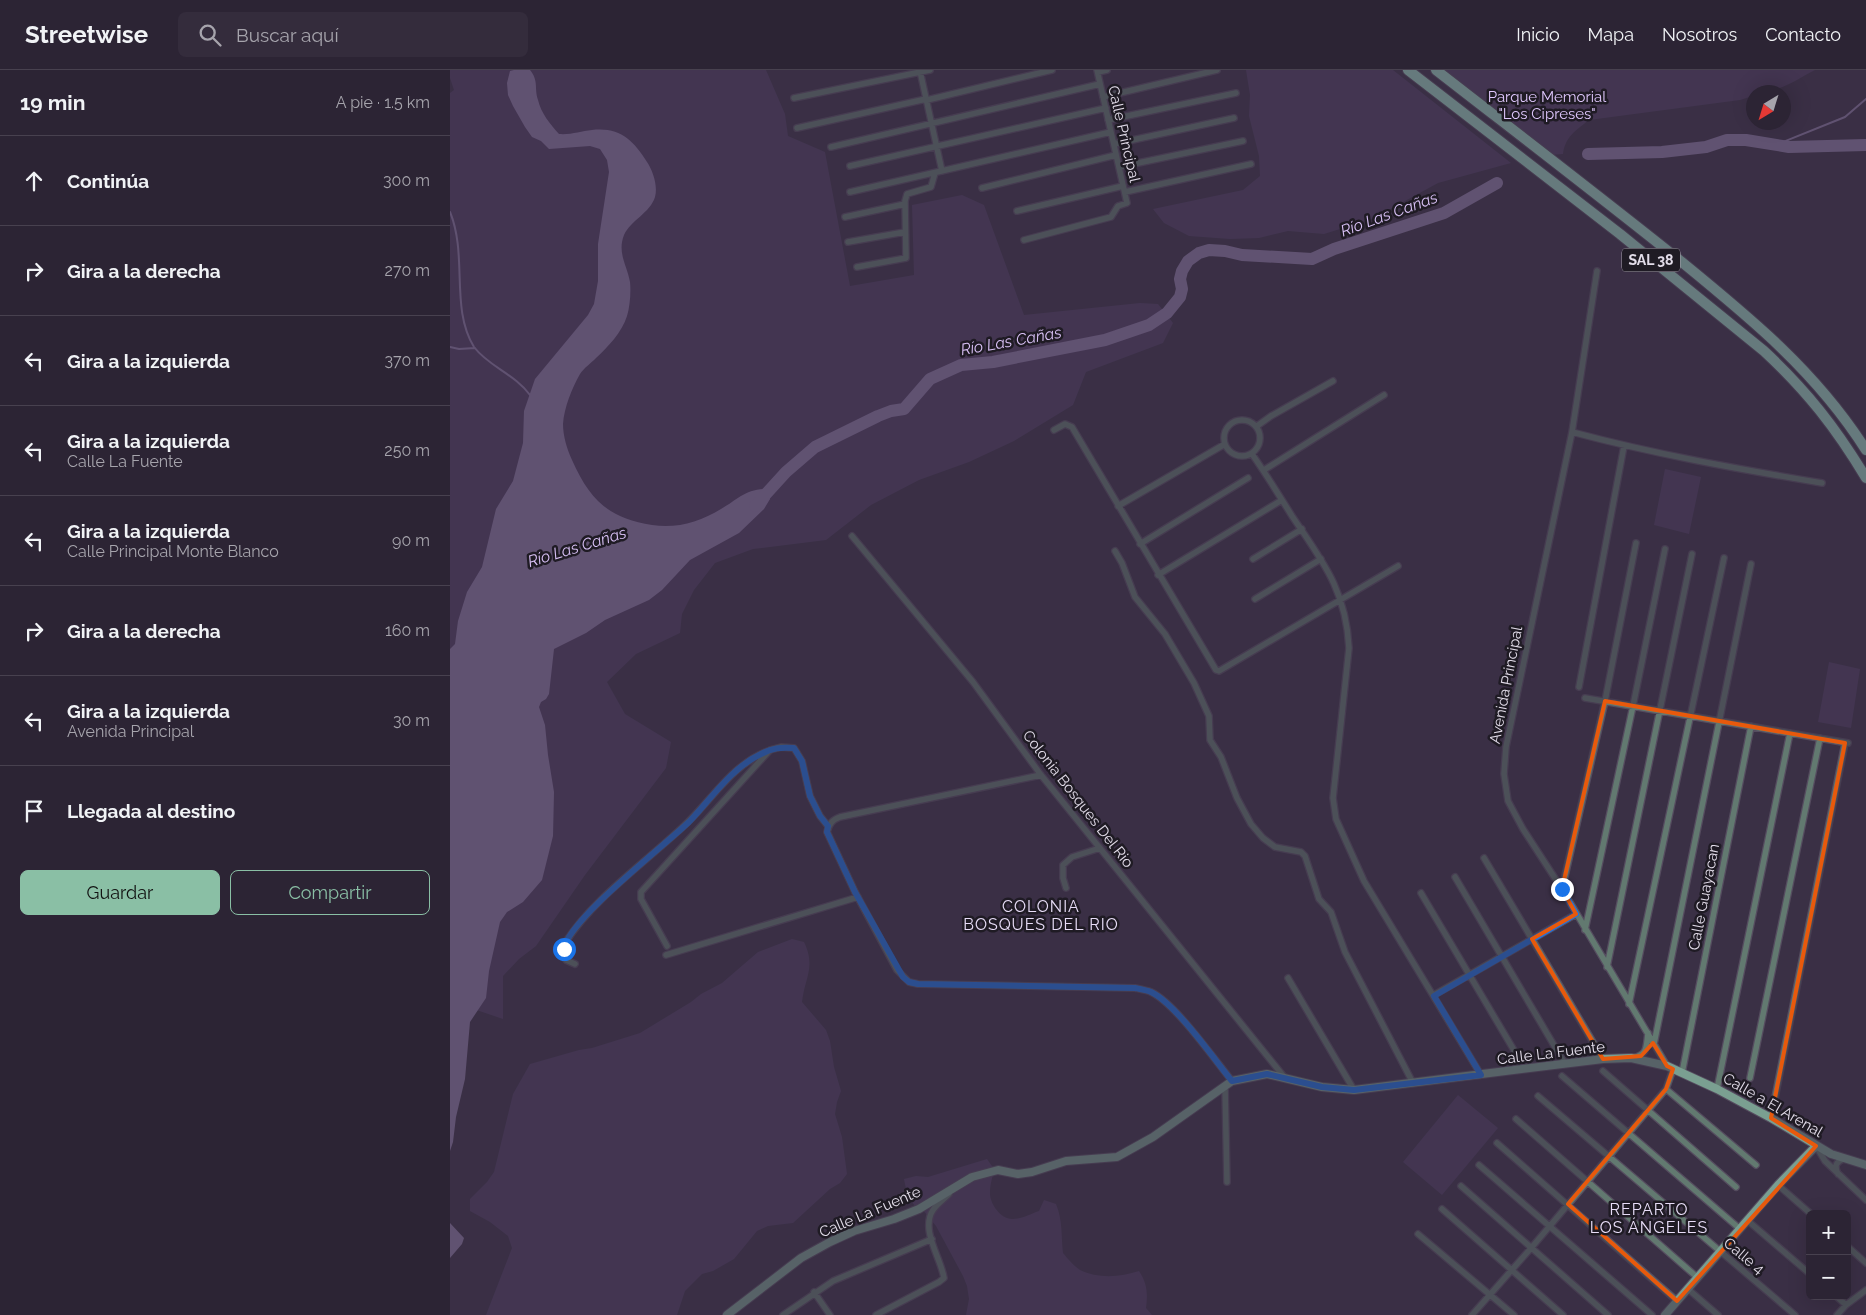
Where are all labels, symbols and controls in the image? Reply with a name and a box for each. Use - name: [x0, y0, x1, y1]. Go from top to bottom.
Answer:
- search box: [178, 12, 528, 57]
- text: Streetwise: [25, 20, 148, 49]
- icon: search: [196, 21, 224, 49]
- text: Buscar aquí: [236, 24, 339, 46]
- text: Inicio: [1516, 24, 1560, 45]
- text: Mapa: [1588, 24, 1634, 45]
- text: Nosotros: [1662, 24, 1737, 45]
- text: Contacto: [1765, 24, 1841, 45]
- street label: Calle Principal: [1104, 84, 1144, 185]
- north arrow: [1746, 85, 1791, 130]
- park label: Parque Memorial "Los Cipreses": [1488, 88, 1607, 123]
- text: 19 min: [20, 90, 85, 115]
- text: A pie · 1.5 km: [336, 93, 430, 112]
- icon: ahead: [20, 167, 48, 195]
- text: Continúa: [67, 170, 149, 192]
- text: 300 m: [383, 171, 430, 190]
- water label: Río Las Cañas: [1338, 187, 1441, 240]
- road number: SAL 38: [1622, 248, 1680, 272]
- icon: right: [20, 257, 48, 285]
- text: Gira a la derecha: [67, 260, 221, 282]
- text: 270 m: [385, 261, 430, 280]
- water label: Río Las Cañas: [959, 323, 1063, 359]
- icon: left: [20, 347, 48, 375]
- text: Gira a la izquierda: [67, 350, 230, 372]
- text: 370 m: [384, 351, 430, 370]
- text: Gira a la izquierda: [67, 430, 230, 452]
- icon: left: [20, 437, 48, 465]
- text: 250 m: [384, 441, 430, 460]
- text: Calle La Fuente: [67, 452, 183, 471]
- text: Gira a la izquierda: [67, 520, 230, 542]
- water label: Río Las Cañas: [525, 523, 629, 571]
- icon: left: [20, 527, 48, 555]
- text: 90 m: [392, 531, 430, 550]
- text: Calle Principal Monte Blanco: [67, 542, 279, 561]
- icon: right: [20, 617, 48, 645]
- text: Gira a la derecha: [67, 620, 221, 642]
- text: 160 m: [385, 621, 430, 640]
- street label: Avenida Principal: [1486, 624, 1526, 745]
- text: Gira a la izquierda: [67, 700, 230, 722]
- icon: left: [20, 707, 48, 735]
- text: 30 m: [393, 711, 430, 730]
- text: Avenida Principal: [67, 722, 194, 741]
- street label: Colonia Bosques Del Rio: [1019, 727, 1137, 871]
- icon: arrive: [20, 797, 48, 825]
- text: Llegada al destino: [67, 800, 235, 822]
- street label: Calle Guayacan: [1685, 842, 1723, 952]
- button: Guardar: [20, 870, 220, 915]
- button: Compartir: [230, 870, 430, 915]
- route end: [1551, 878, 1574, 901]
- district label: COLONIA BOSQUES DEL RIO: [963, 897, 1119, 934]
- route start: [553, 938, 576, 961]
- street label: Calle La Fuente: [1496, 1037, 1606, 1069]
- street label: Calle a El Arenal: [1720, 1069, 1827, 1141]
- street label: Calle La Fuente: [817, 1182, 924, 1241]
- district label: REPARTO LOS ÁNGELES: [1590, 1200, 1708, 1237]
- map controls: [1806, 1210, 1851, 1300]
- button: +: [1806, 1210, 1851, 1255]
- street label: Calle 4: [1720, 1234, 1768, 1278]
- button: −: [1806, 1255, 1851, 1300]

